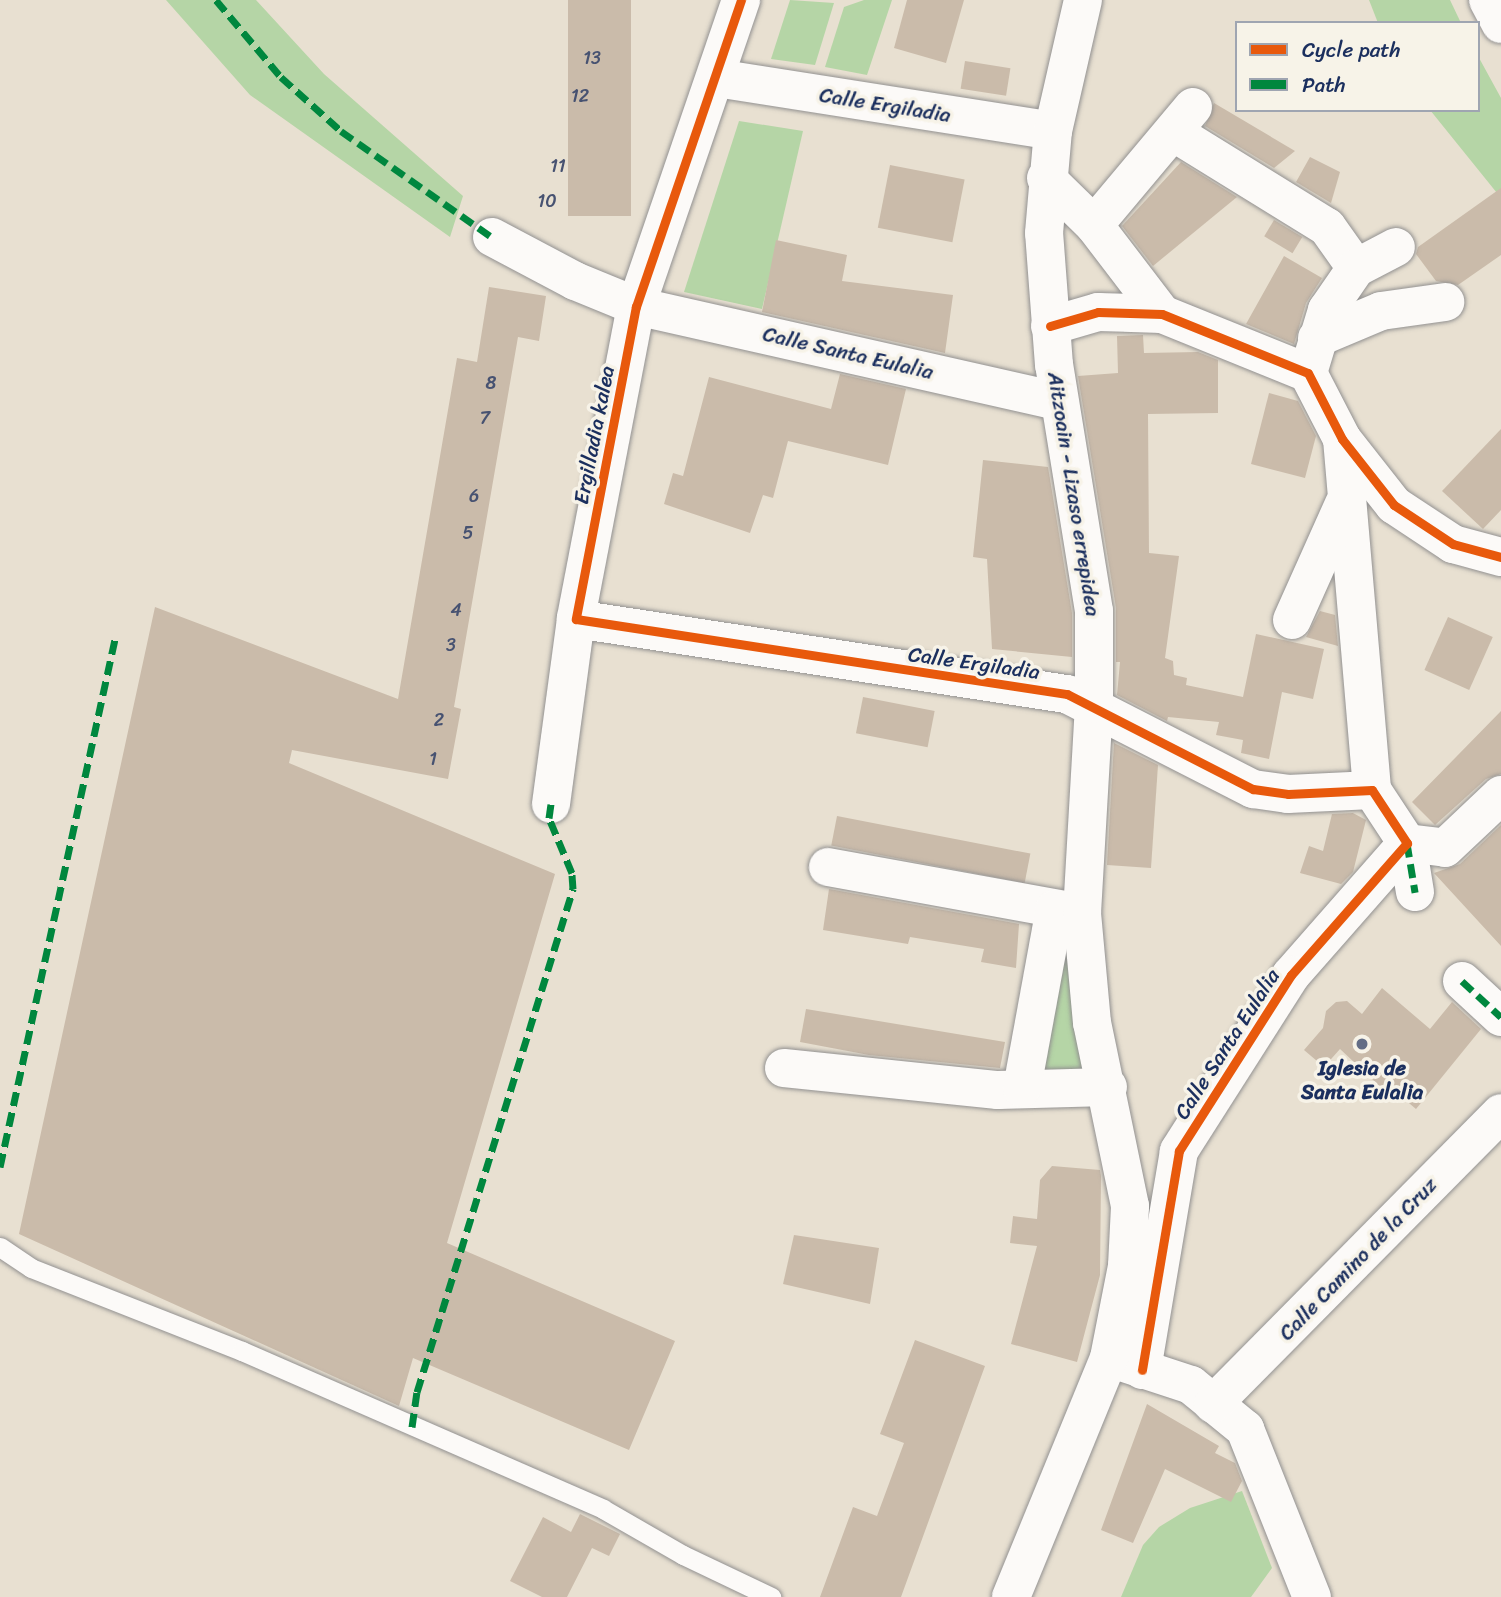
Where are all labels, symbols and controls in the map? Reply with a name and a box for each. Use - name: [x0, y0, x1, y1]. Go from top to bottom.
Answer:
- legend: [1235, 21, 1480, 112]
- text: Cycle path: [1302, 31, 1401, 69]
- house number: 13: [583, 47, 601, 69]
- text: Path: [1302, 66, 1345, 104]
- street label: Calle Ergiladia: [818, 82, 952, 128]
- house number: 12: [571, 85, 589, 107]
- house number: 11: [550, 155, 566, 177]
- house number: 10: [537, 190, 557, 212]
- street label: Calle Santa Eulalia: [760, 321, 936, 385]
- street label: Ergilladia kalea: [568, 363, 620, 507]
- street label: Aitzoain - Lizaso errepidea: [1042, 370, 1106, 618]
- house number: 8: [486, 372, 496, 394]
- house number: 7: [480, 407, 490, 429]
- house number: 6: [469, 485, 479, 507]
- house number: 5: [463, 522, 473, 544]
- house number: 4: [450, 599, 462, 621]
- house number: 3: [446, 634, 456, 656]
- street label: Calle Ergiladia: [907, 641, 1041, 685]
- house number: 2: [434, 709, 444, 731]
- house number: 1: [429, 748, 437, 770]
- street label: Calle Santa Eulalia: [1169, 964, 1285, 1124]
- marker: Iglesia de Santa Eulalia: [1354, 1036, 1370, 1052]
- place label: Iglesia de Santa Eulalia: [1301, 1055, 1423, 1105]
- street label: Calle Camino de la Cruz: [1274, 1172, 1442, 1346]

